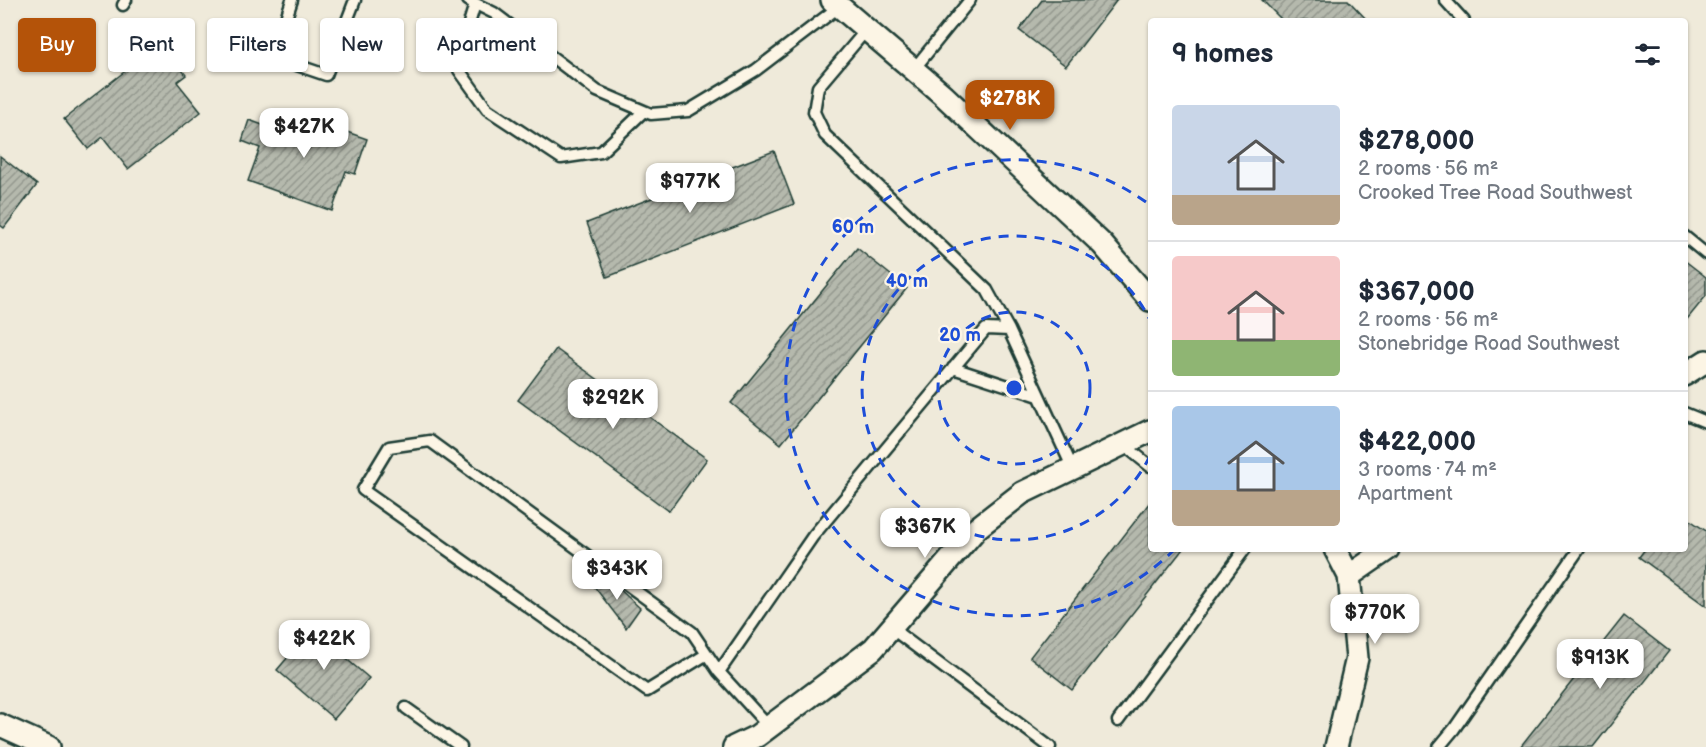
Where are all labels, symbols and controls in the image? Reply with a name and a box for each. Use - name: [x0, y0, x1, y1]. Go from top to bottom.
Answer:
- chip: Buy: [18, 18, 96, 72]
- chip: Rent: [108, 18, 195, 72]
- chip: Filters: [207, 18, 308, 72]
- chip: New: [320, 18, 404, 72]
- chip: Apartment: [416, 18, 557, 72]
- icon: filters: [1631, 38, 1664, 71]
- text: 9 homes: [1172, 39, 1273, 70]
- pin: $278K: [968, 80, 1052, 131]
- text: $278K: [979, 87, 1041, 111]
- pin: $427K: [262, 108, 346, 159]
- text: $427K: [273, 115, 335, 139]
- text: $278,000: [1358, 126, 1474, 157]
- icon: home: [1220, 129, 1292, 201]
- text: 2 rooms · 56 m²: [1358, 157, 1498, 181]
- pin: $977K: [648, 163, 732, 214]
- text: $977K: [660, 170, 720, 194]
- text: Crooked Tree Road Southwest: [1358, 181, 1632, 205]
- text: 60 m: [832, 217, 874, 238]
- text: 40 m: [886, 271, 928, 292]
- text: $367,000: [1358, 277, 1475, 308]
- icon: home: [1220, 280, 1292, 352]
- text: 2 rooms · 56 m²: [1358, 308, 1498, 332]
- text: 20 m: [939, 325, 981, 346]
- text: Stonebridge Road Southwest: [1358, 332, 1620, 356]
- centre of rings: [1004, 378, 1024, 398]
- pin: $292K: [571, 379, 655, 430]
- text: $292K: [582, 386, 644, 410]
- text: $422,000: [1358, 427, 1476, 458]
- icon: home: [1220, 430, 1292, 502]
- text: 3 rooms · 74 m²: [1358, 458, 1497, 482]
- text: Apartment: [1358, 482, 1453, 506]
- pin: $367K: [883, 508, 967, 559]
- text: $367K: [894, 515, 956, 539]
- pin: $343K: [575, 550, 659, 601]
- text: $343K: [586, 557, 648, 581]
- pin: $770K: [1333, 594, 1417, 645]
- text: $770K: [1344, 601, 1406, 625]
- pin: $422K: [282, 620, 366, 671]
- text: $422K: [293, 627, 355, 651]
- pin: $913K: [1558, 639, 1642, 690]
- text: $913K: [1571, 646, 1629, 670]

